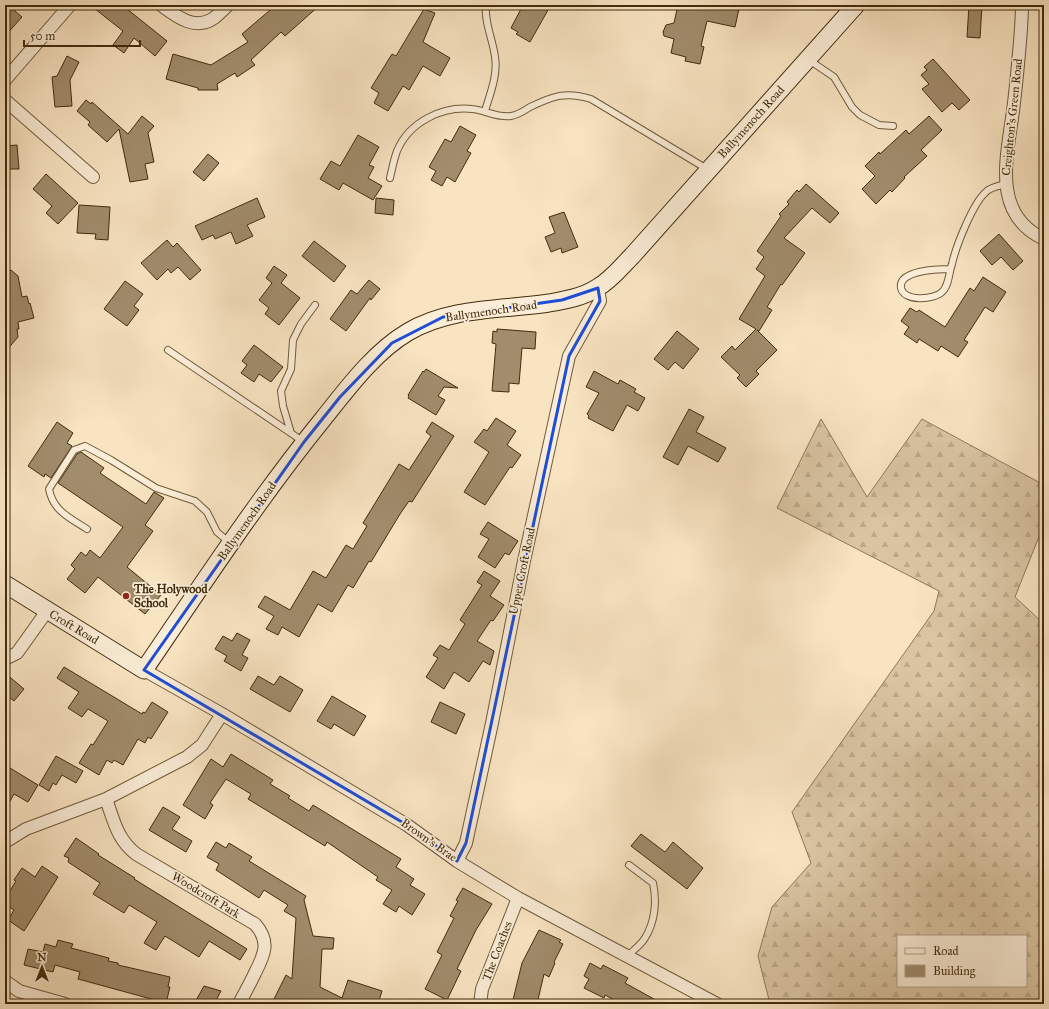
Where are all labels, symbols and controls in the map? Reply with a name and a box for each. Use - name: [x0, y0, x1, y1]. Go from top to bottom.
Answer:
- scale bar: [24, 22, 140, 48]
- text: 50 m: [30, 29, 55, 43]
- street label: Creighton's Green Road: [999, 58, 1026, 176]
- street label: Ballymenoch Road: [715, 83, 787, 161]
- street label: Ballymenoch Road: [444, 298, 538, 324]
- street label: Ballymenoch Road: [215, 479, 279, 563]
- street label: Upper Croft Road: [506, 526, 538, 616]
- place label: The Holywood School: [133, 582, 208, 610]
- marker: The Holywood School: [121, 591, 131, 601]
- street label: Croft Road: [47, 607, 101, 647]
- street label: Brown's Brae: [398, 816, 460, 864]
- street label: Woodcroft Park: [169, 869, 243, 921]
- street label: The Coaches: [479, 919, 515, 983]
- legend: [897, 935, 1027, 987]
- text: Road: [933, 944, 959, 958]
- north arrow: [22, 947, 62, 987]
- text: N: [37, 951, 47, 964]
- text: Building: [933, 964, 976, 979]

